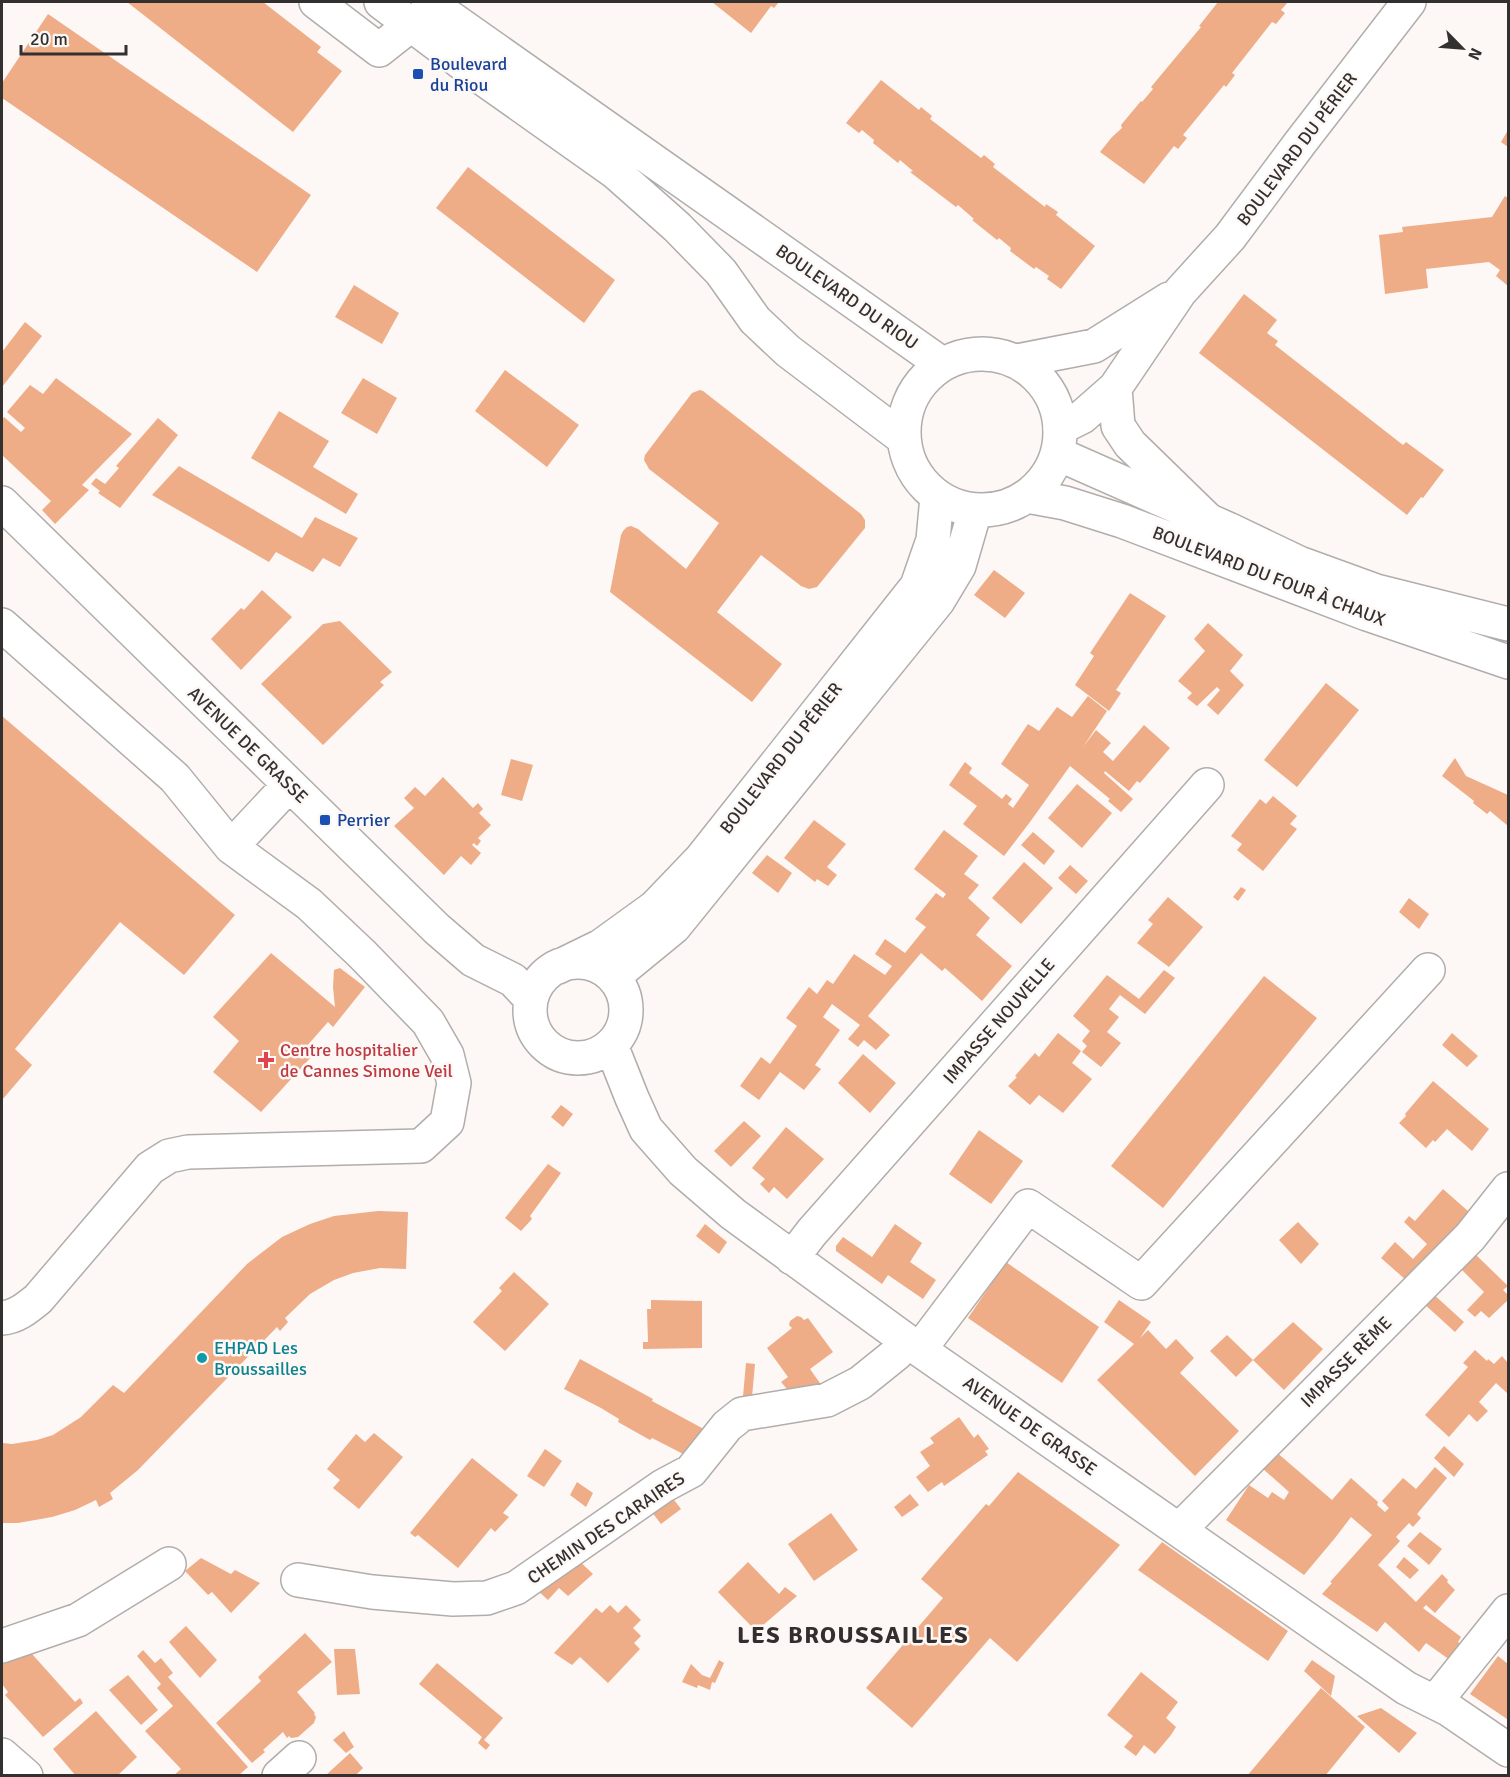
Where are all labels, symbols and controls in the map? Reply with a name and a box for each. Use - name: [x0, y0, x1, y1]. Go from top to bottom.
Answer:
- scale bar: [21, 18, 126, 56]
- north arrow: [1432, 18, 1492, 78]
- text: 20 m: [30, 28, 68, 50]
- text: N: [1463, 45, 1486, 63]
- place label: Boulevard du Riou: [430, 53, 507, 96]
- marker: Boulevard du Riou: [411, 67, 425, 81]
- street label: BOULEVARD DU PÉRIER: [1232, 68, 1362, 230]
- street label: BOULEVARD DU RIOU: [772, 240, 922, 354]
- street label: BOULEVARD DU FOUR À CHAUX: [1149, 521, 1389, 631]
- street label: BOULEVARD DU PÉRIER: [715, 678, 847, 838]
- street label: AVENUE DE GRASSE: [183, 682, 313, 808]
- place label: Perrier: [337, 809, 390, 831]
- marker: Perrier: [318, 813, 332, 827]
- street label: IMPASSE NOUVELLE: [938, 954, 1060, 1088]
- place label: Centre hospitalier de Cannes Simone Veil: [280, 1039, 453, 1082]
- marker: Centre hospitalier de Cannes Simone Veil: [257, 1051, 275, 1069]
- street label: IMPASSE RÈME: [1296, 1312, 1396, 1412]
- place label: EHPAD Les Broussailles: [214, 1337, 307, 1380]
- marker: EHPAD Les Broussailles: [195, 1351, 209, 1365]
- street label: AVENUE DE GRASSE: [959, 1372, 1101, 1480]
- street label: CHEMIN DES CARAIRES: [523, 1467, 689, 1589]
- district label: LES BROUSSAILLES: [737, 1620, 969, 1650]

